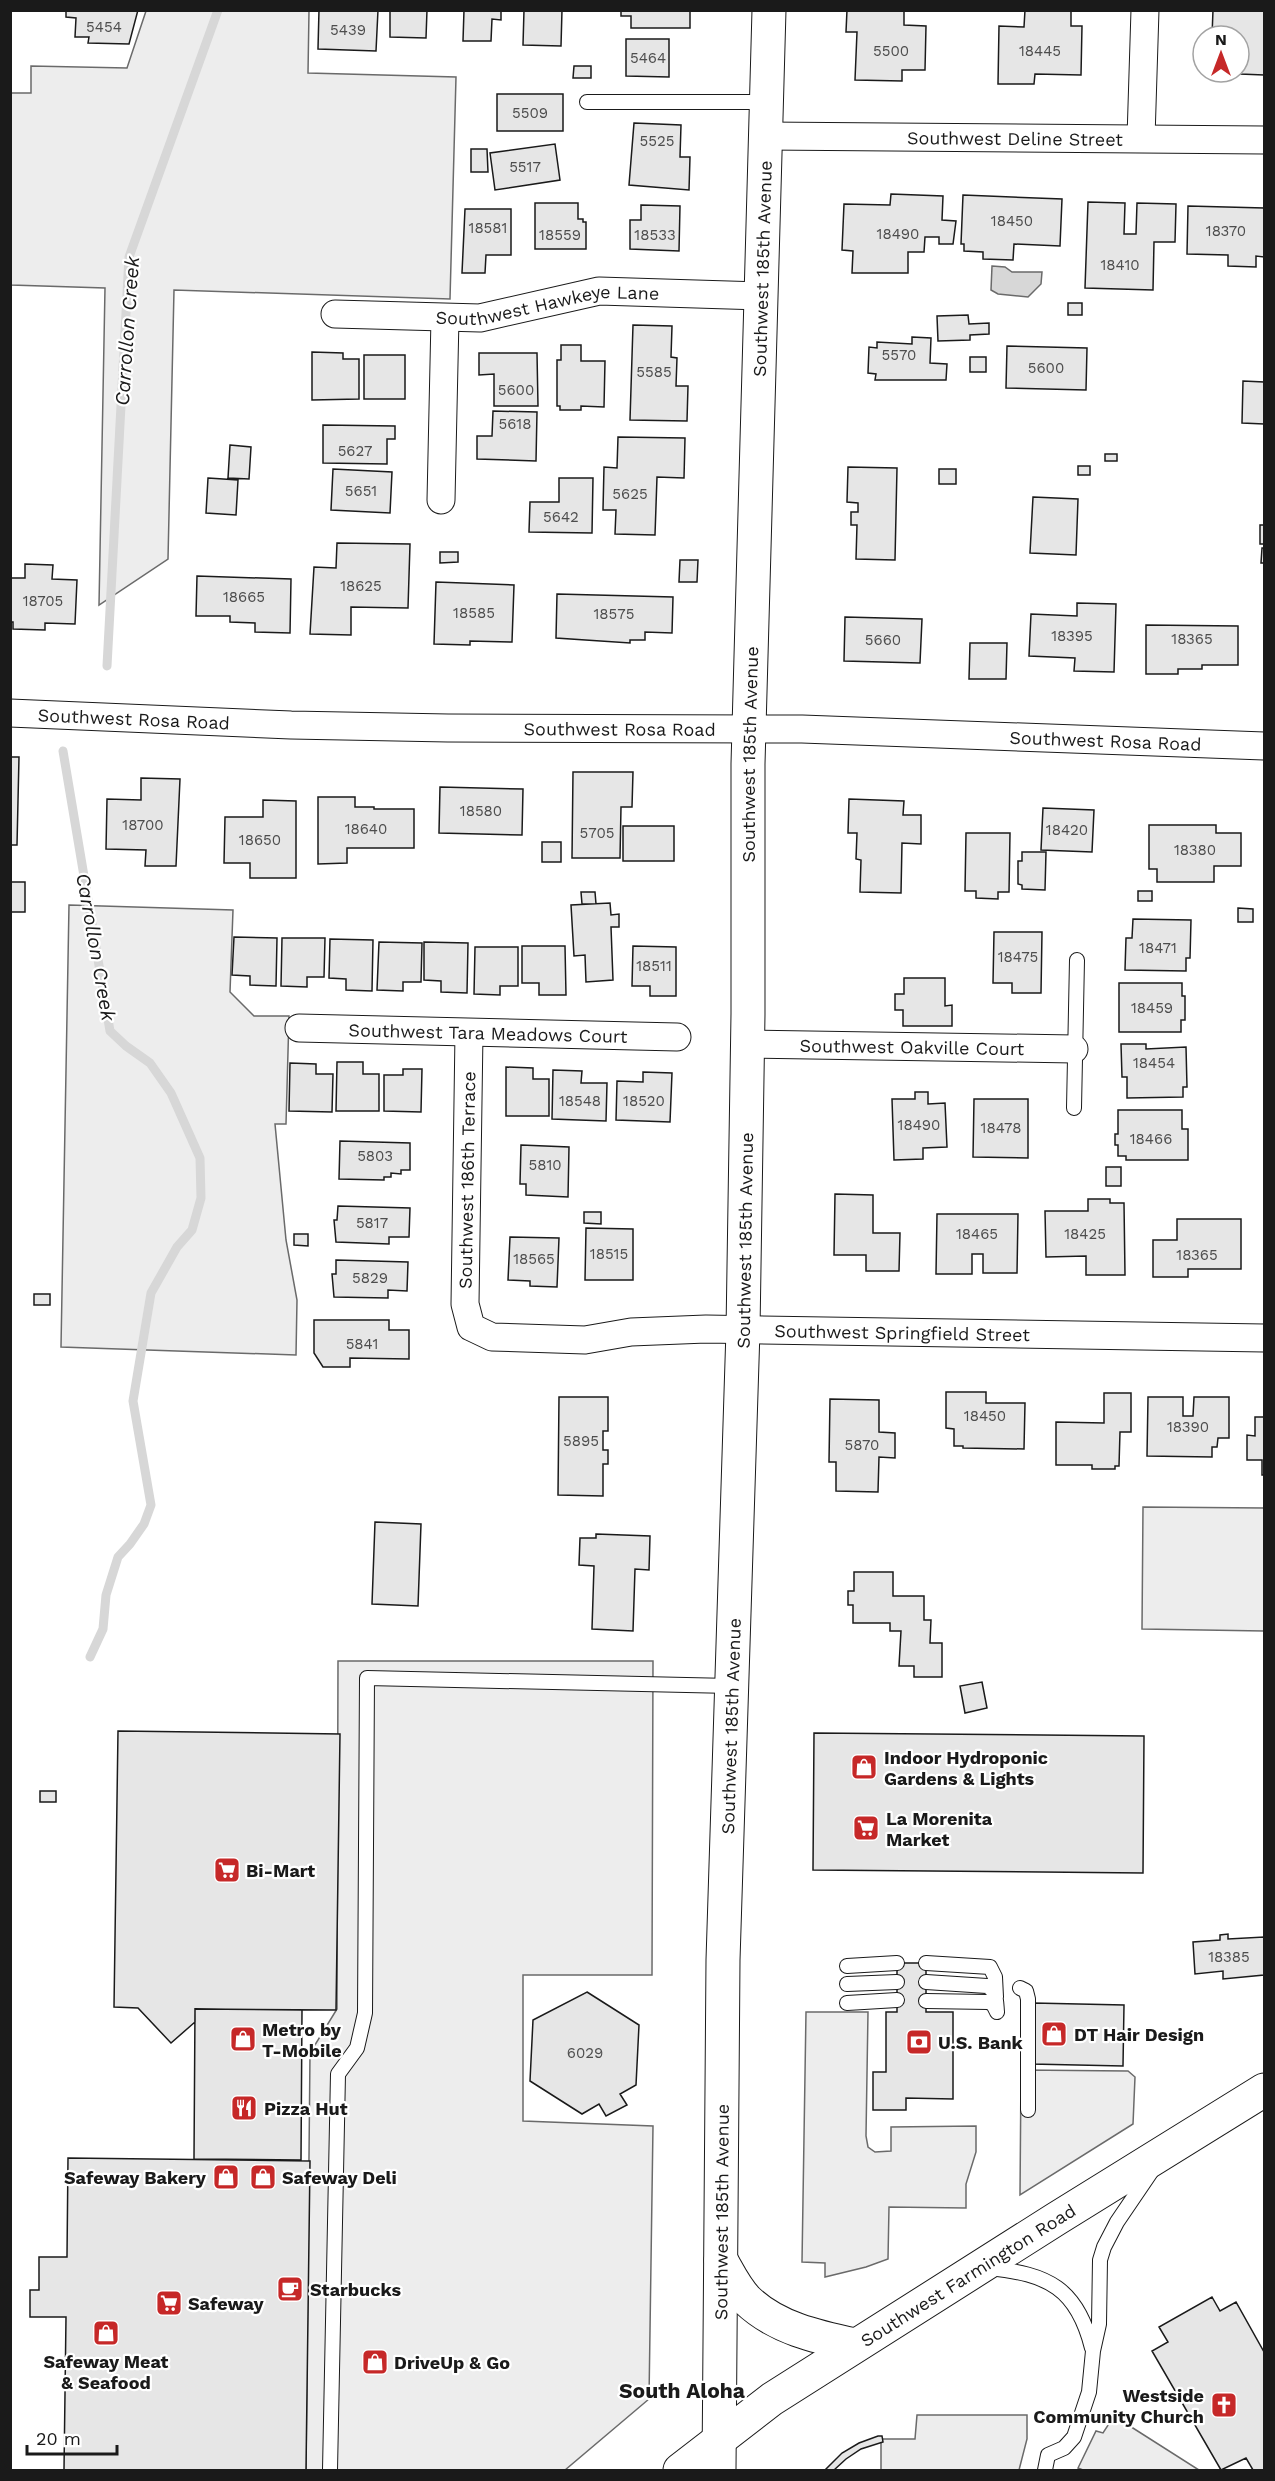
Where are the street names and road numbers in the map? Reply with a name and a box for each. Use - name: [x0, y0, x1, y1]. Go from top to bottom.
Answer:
- street label: Southwest Deline Street: [907, 127, 1124, 149]
- street label: Southwest 185th Avenue: [748, 160, 775, 377]
- street label: Southwest Hawkeye Lane: [435, 280, 660, 329]
- street label: Southwest 185th Avenue: [738, 646, 762, 863]
- street label: Southwest Rosa Road: [37, 704, 230, 733]
- street label: Southwest Rosa Road: [524, 718, 716, 739]
- street label: Southwest Rosa Road: [1009, 726, 1202, 754]
- street label: Southwest Tara Meadows Court: [348, 1019, 628, 1046]
- street label: Southwest Oakville Court: [800, 1034, 1025, 1059]
- street label: Southwest 186th Terrace: [455, 1071, 479, 1289]
- street label: Southwest 185th Avenue: [732, 1132, 757, 1349]
- street label: Southwest Springfield Street: [774, 1320, 1030, 1345]
- street label: Southwest 185th Avenue: [716, 1618, 744, 1835]
- street label: Southwest 185th Avenue: [710, 2104, 732, 2320]
- street label: Southwest Farmington Road: [856, 2199, 1079, 2351]

